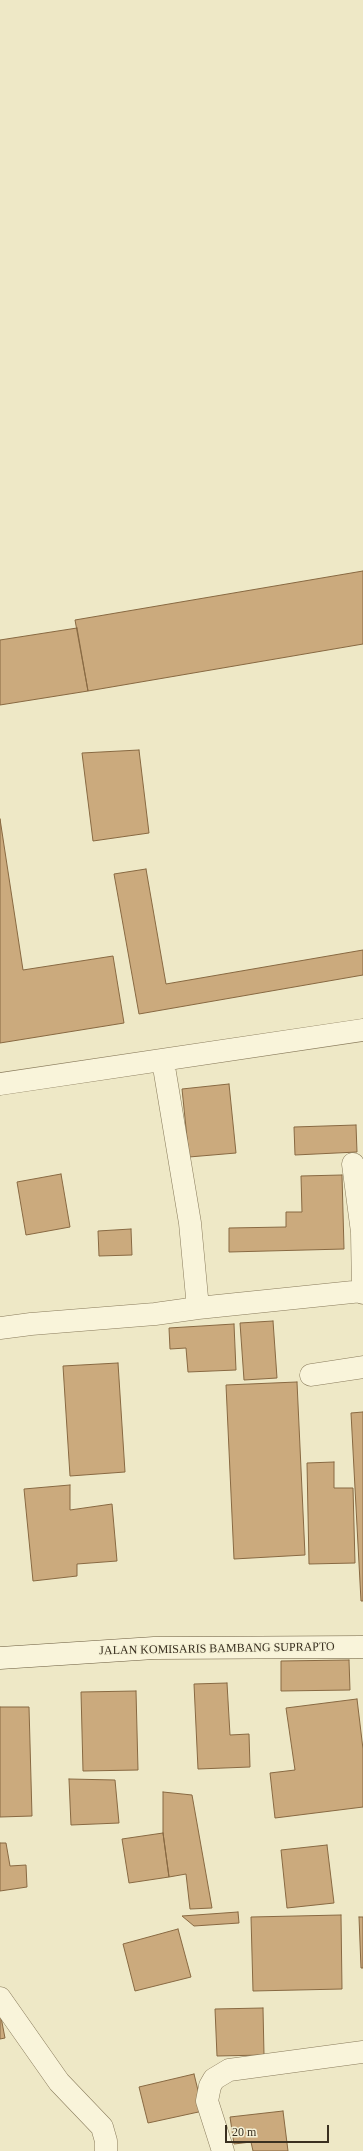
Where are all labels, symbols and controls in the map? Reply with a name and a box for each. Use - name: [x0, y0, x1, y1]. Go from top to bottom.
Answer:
- street label: JALAN KOMISARIS BAMBANG SUPRAPTO: [99, 1640, 335, 1658]
- scale bar: [227, 2117, 331, 2143]
- text: 20 m: [232, 2125, 256, 2139]

